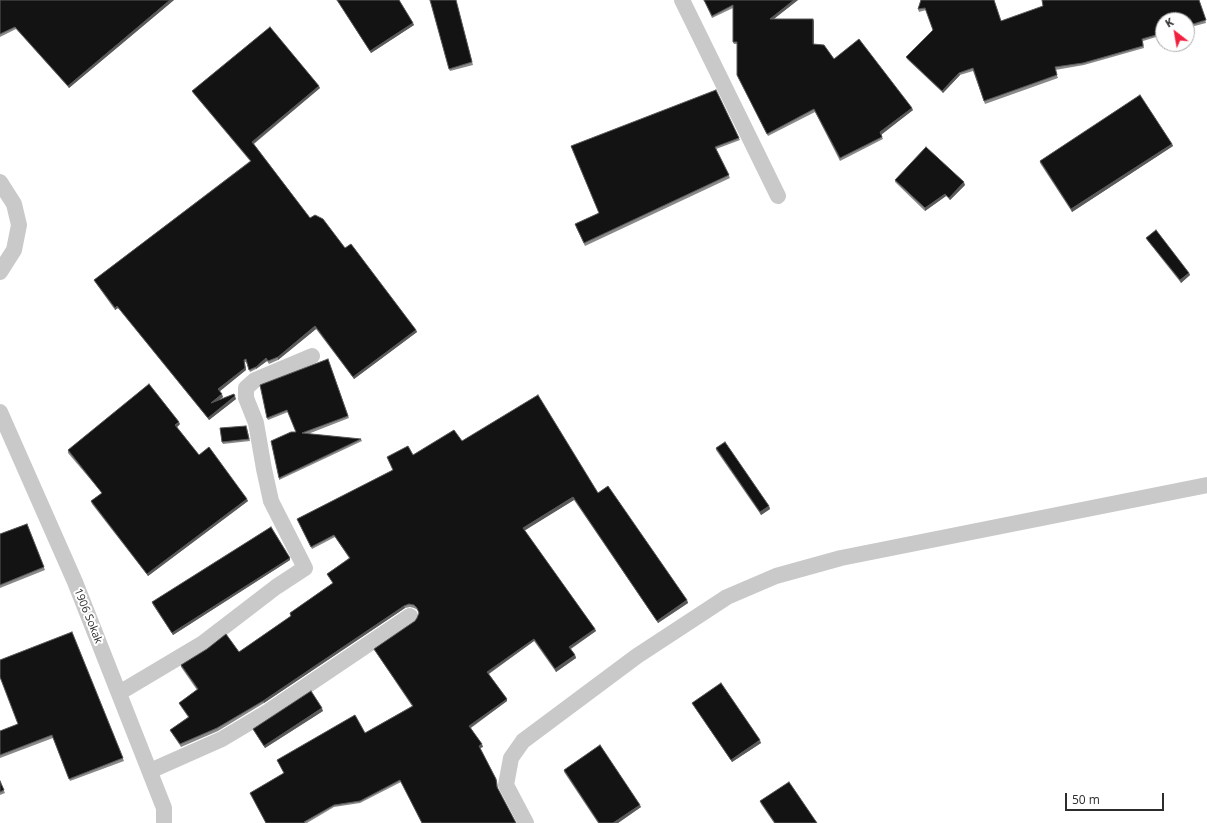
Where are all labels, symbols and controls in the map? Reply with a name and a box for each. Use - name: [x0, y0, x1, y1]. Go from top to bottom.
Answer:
- north arrow: [1155, 12, 1195, 52]
- text: K: [1162, 14, 1176, 30]
- street label: 1906 Sokak: [71, 586, 105, 646]
- scale bar: [1067, 785, 1166, 811]
- text: 50 m: [1072, 791, 1100, 808]

